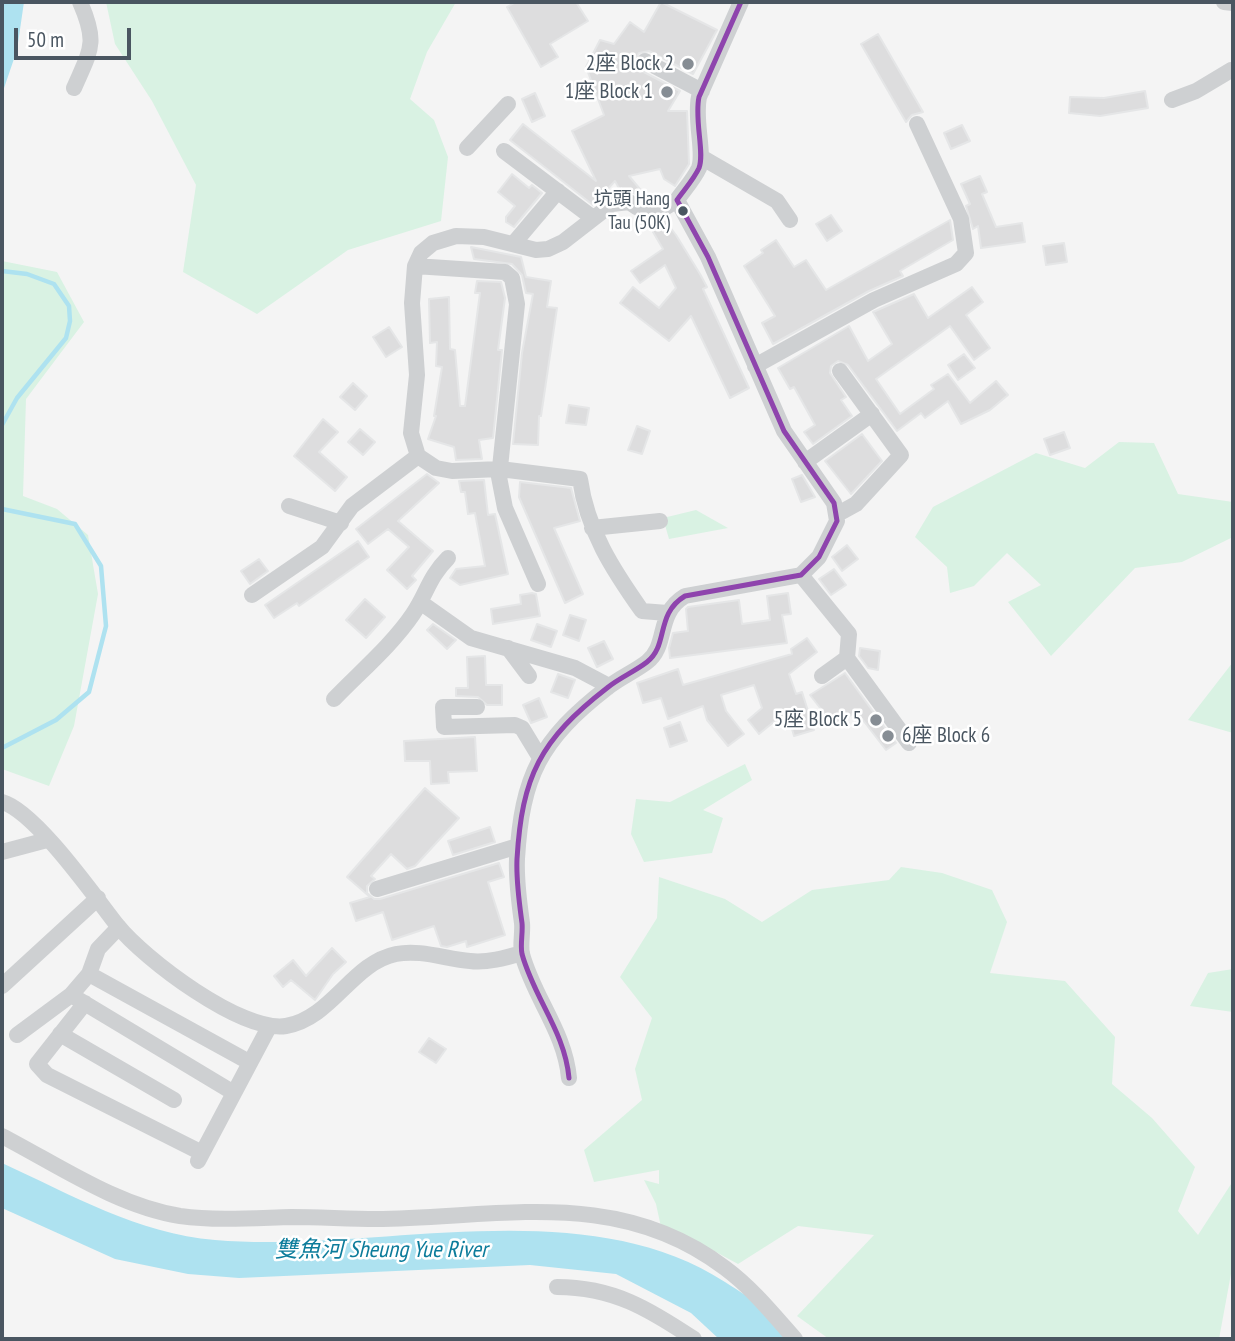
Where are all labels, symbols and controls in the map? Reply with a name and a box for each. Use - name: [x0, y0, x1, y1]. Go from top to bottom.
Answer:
- scale bar: [18, 14, 135, 58]
- text: 50 m: [27, 26, 64, 53]
- place label: 2座 Block 2: [586, 51, 674, 77]
- marker: 2座 Block 2: [680, 56, 696, 72]
- place label: 1座 Block 1: [565, 79, 653, 105]
- marker: 1座 Block 1: [659, 84, 675, 100]
- place label: 坑頭 Hang Tau (50K): [594, 189, 670, 233]
- marker: 坑頭 Hang Tau (50K): [676, 204, 690, 218]
- place label: 5座 Block 5: [774, 707, 862, 733]
- marker: 5座 Block 5: [868, 712, 884, 728]
- place label: 6座 Block 6: [902, 723, 990, 749]
- marker: 6座 Block 6: [880, 728, 896, 744]
- water label: 雙魚河 Sheung Yue River: [275, 1236, 487, 1264]

